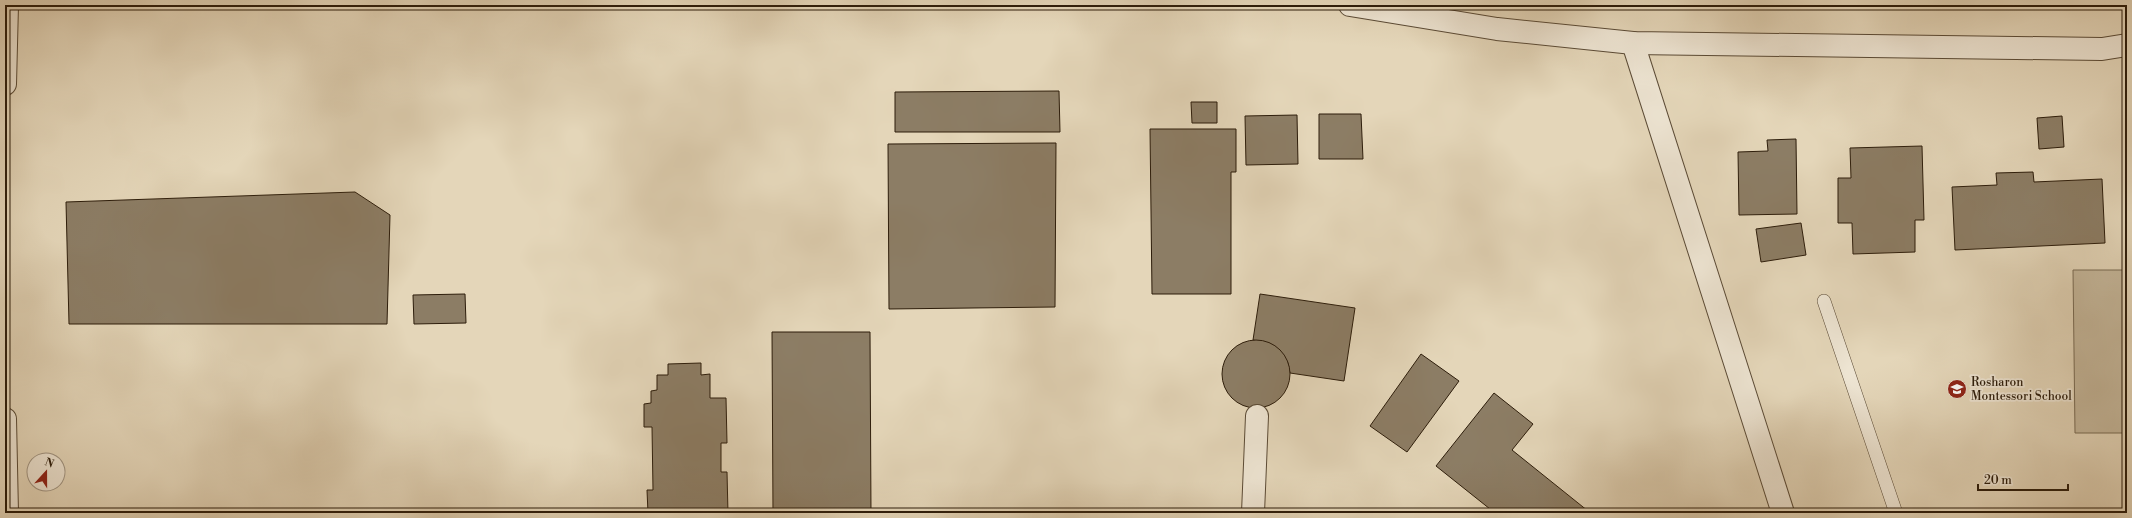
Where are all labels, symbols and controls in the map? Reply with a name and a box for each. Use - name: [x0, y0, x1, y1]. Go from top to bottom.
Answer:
- place label: Rosharon Montessori School: [1971, 375, 2072, 404]
- school or university icon: Rosharon Montessori School: [1946, 378, 1968, 400]
- north arrow: [26, 452, 66, 492]
- text: N: [43, 456, 56, 472]
- scale bar: [1978, 466, 2068, 492]
- text: 20 m: [1984, 473, 2012, 488]

